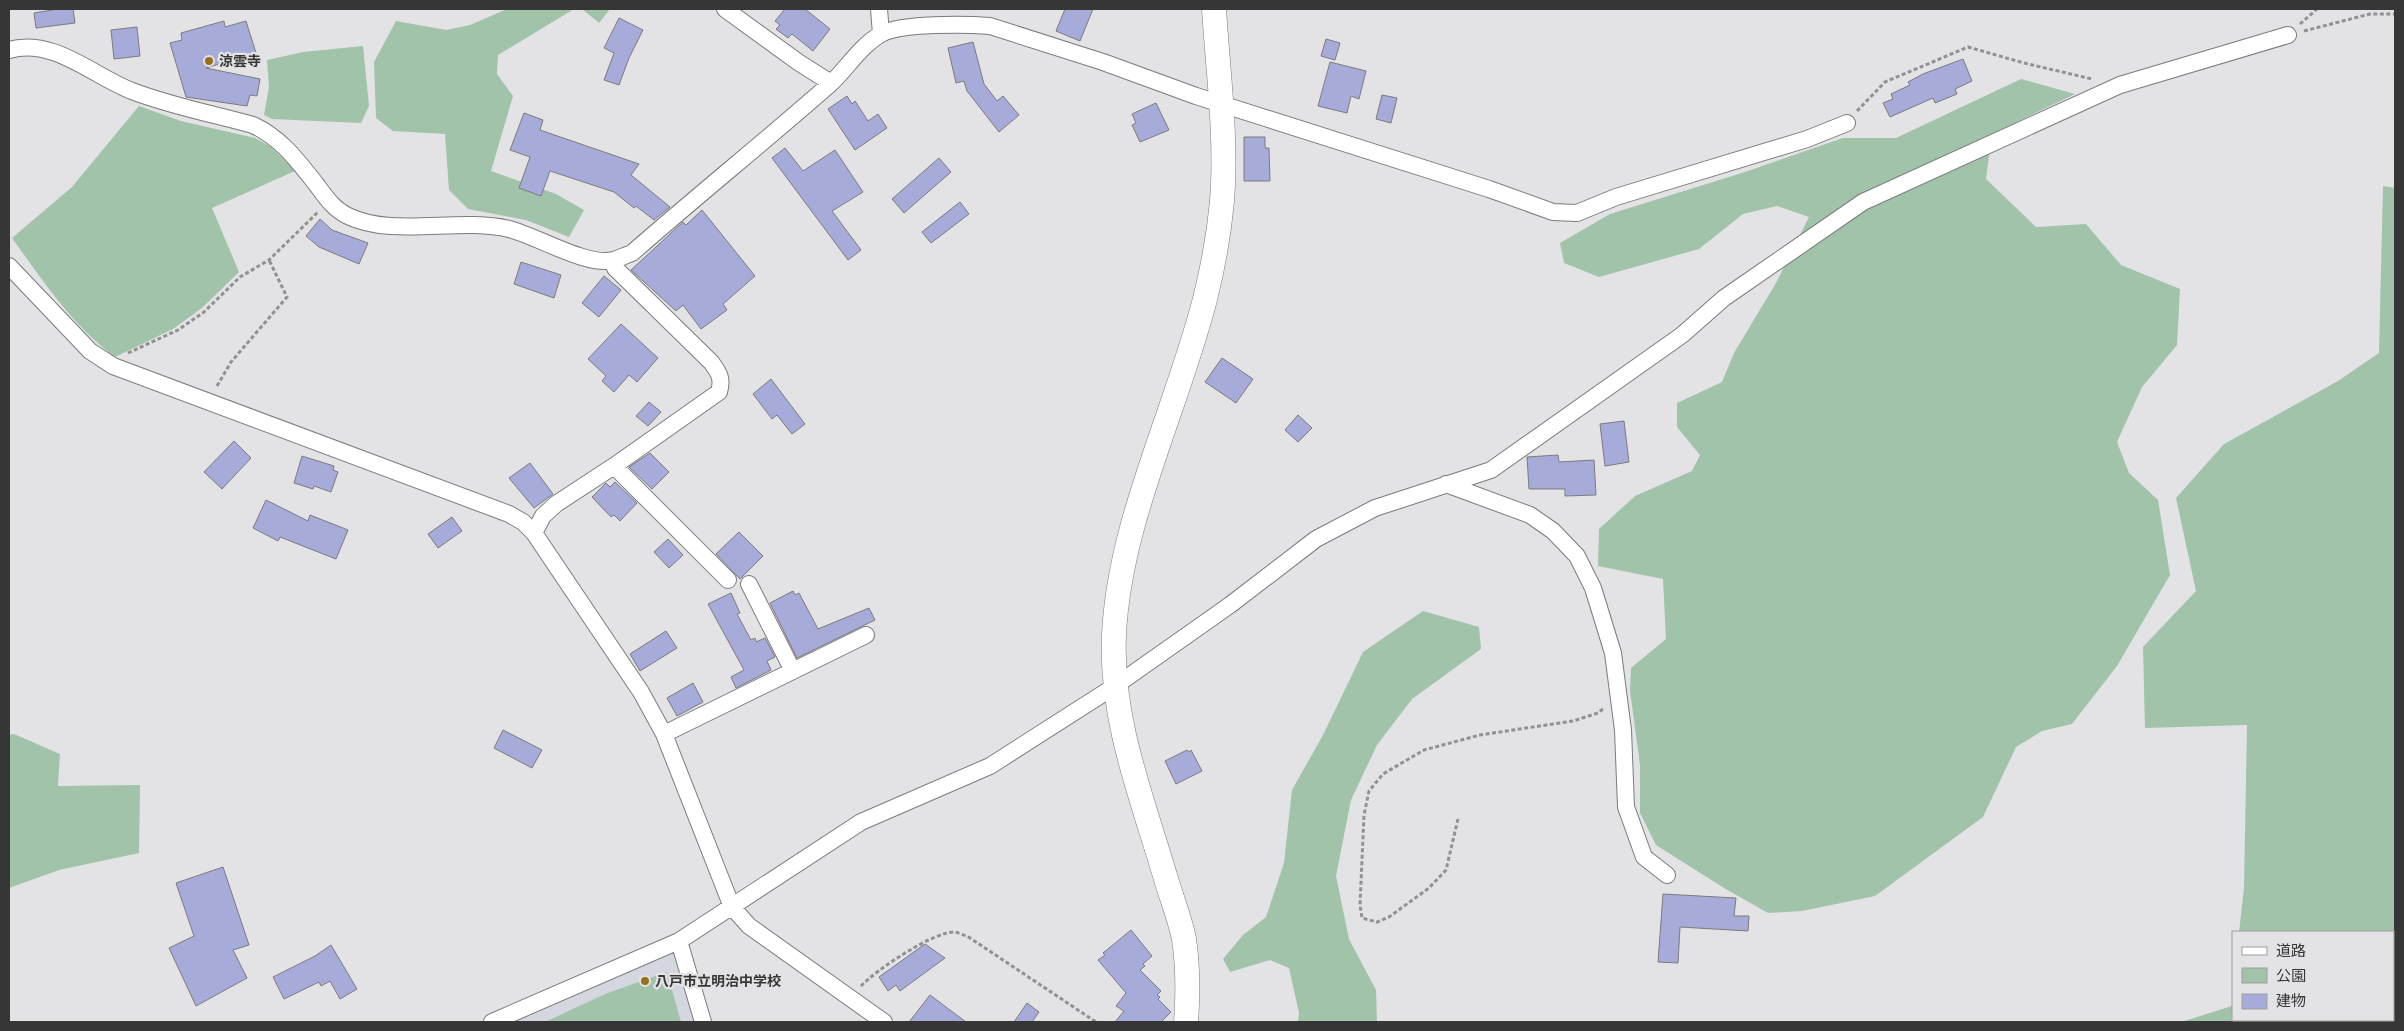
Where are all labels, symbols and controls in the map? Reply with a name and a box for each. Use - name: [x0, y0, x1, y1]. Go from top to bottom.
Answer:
- place label: 涼雲寺: [219, 53, 261, 69]
- marker: 涼雲寺: [203, 55, 215, 67]
- legend: [2232, 931, 2394, 1021]
- text: 道路: [2276, 942, 2306, 960]
- text: 公園: [2276, 967, 2306, 985]
- place label: 八戸市立明治中学校: [655, 973, 781, 989]
- marker: 八戸市立明治中学校: [639, 975, 651, 987]
- text: 建物: [2276, 992, 2306, 1010]

